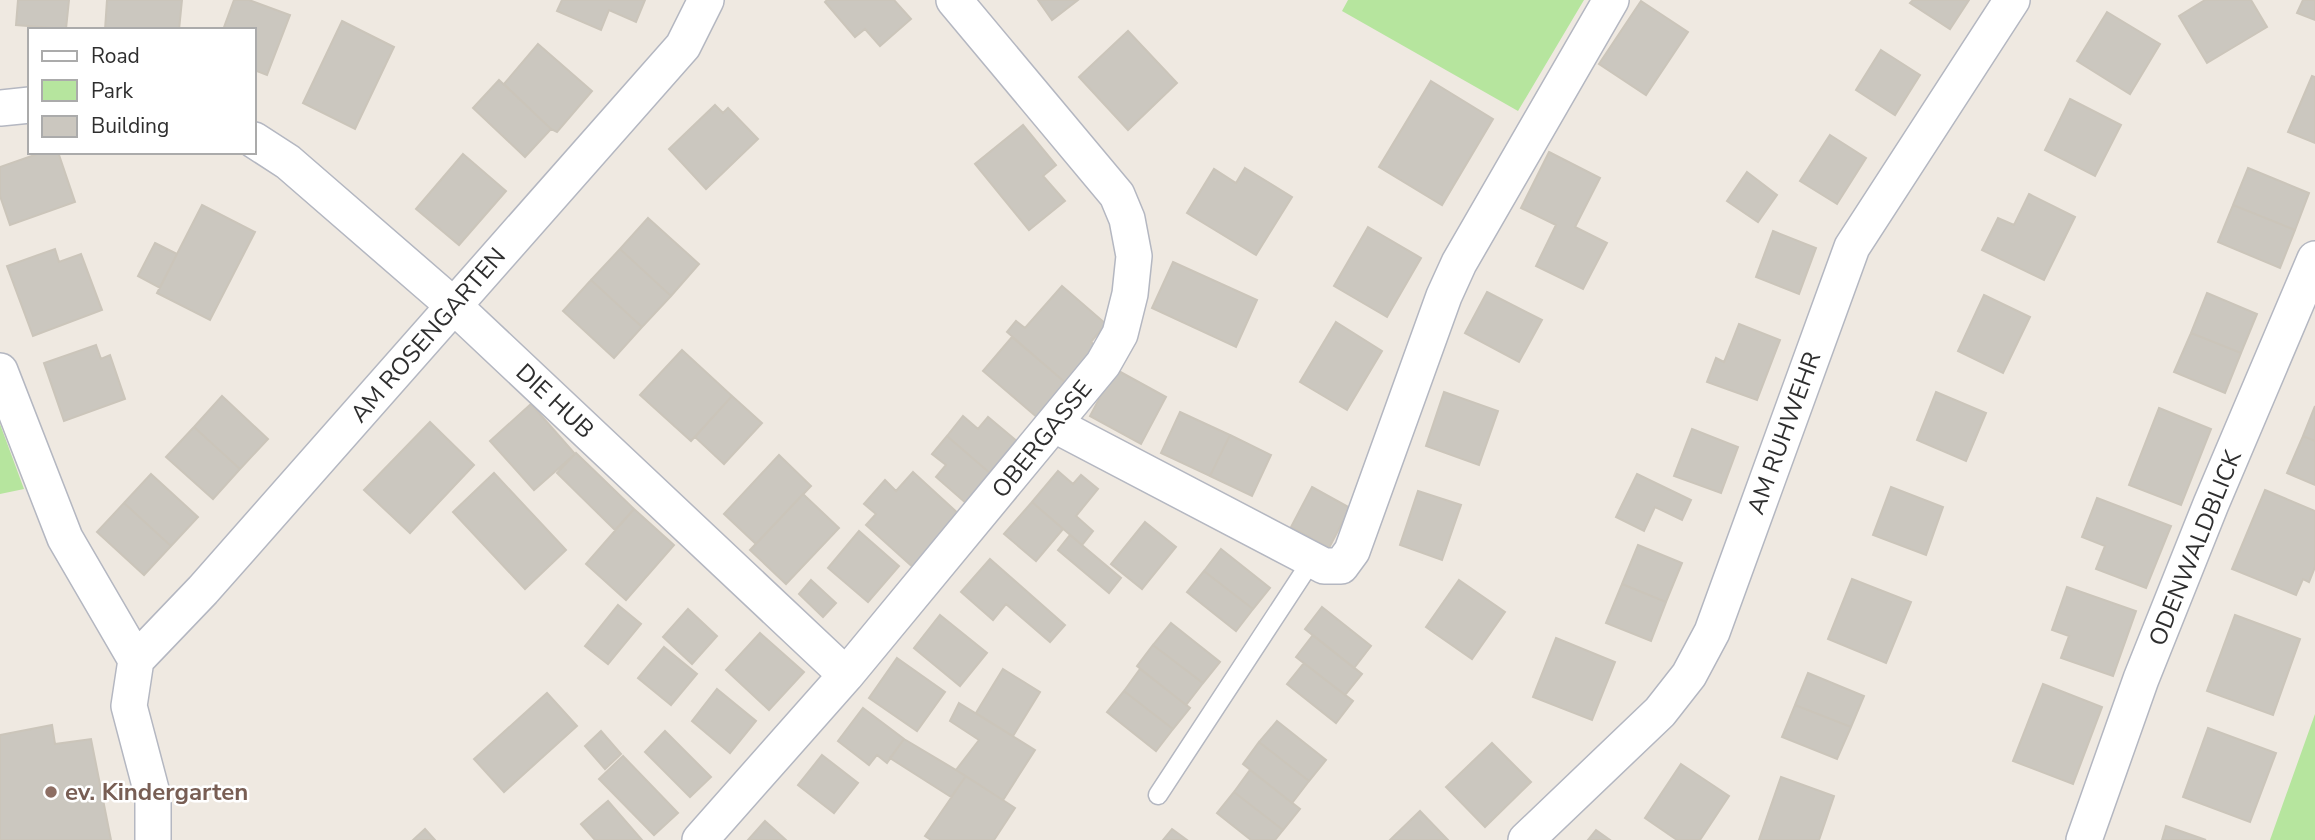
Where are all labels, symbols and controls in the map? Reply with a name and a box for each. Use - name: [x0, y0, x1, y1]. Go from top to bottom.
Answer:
- legend: [28, 28, 256, 154]
- text: Road: [91, 42, 140, 70]
- text: Park: [91, 77, 133, 105]
- text: Building: [91, 112, 169, 140]
- street label: AM ROSENGARTEN: [343, 241, 513, 429]
- street label: AM RUHWEHR: [1740, 347, 1828, 519]
- street label: DIE HUB: [509, 357, 601, 445]
- street label: OBERGASSE: [985, 373, 1099, 505]
- street label: ODENWALDBLICK: [2141, 445, 2249, 650]
- place label: ev. Kindergarten: [65, 776, 248, 808]
- marker: ev. Kindergarten: [43, 784, 59, 800]

